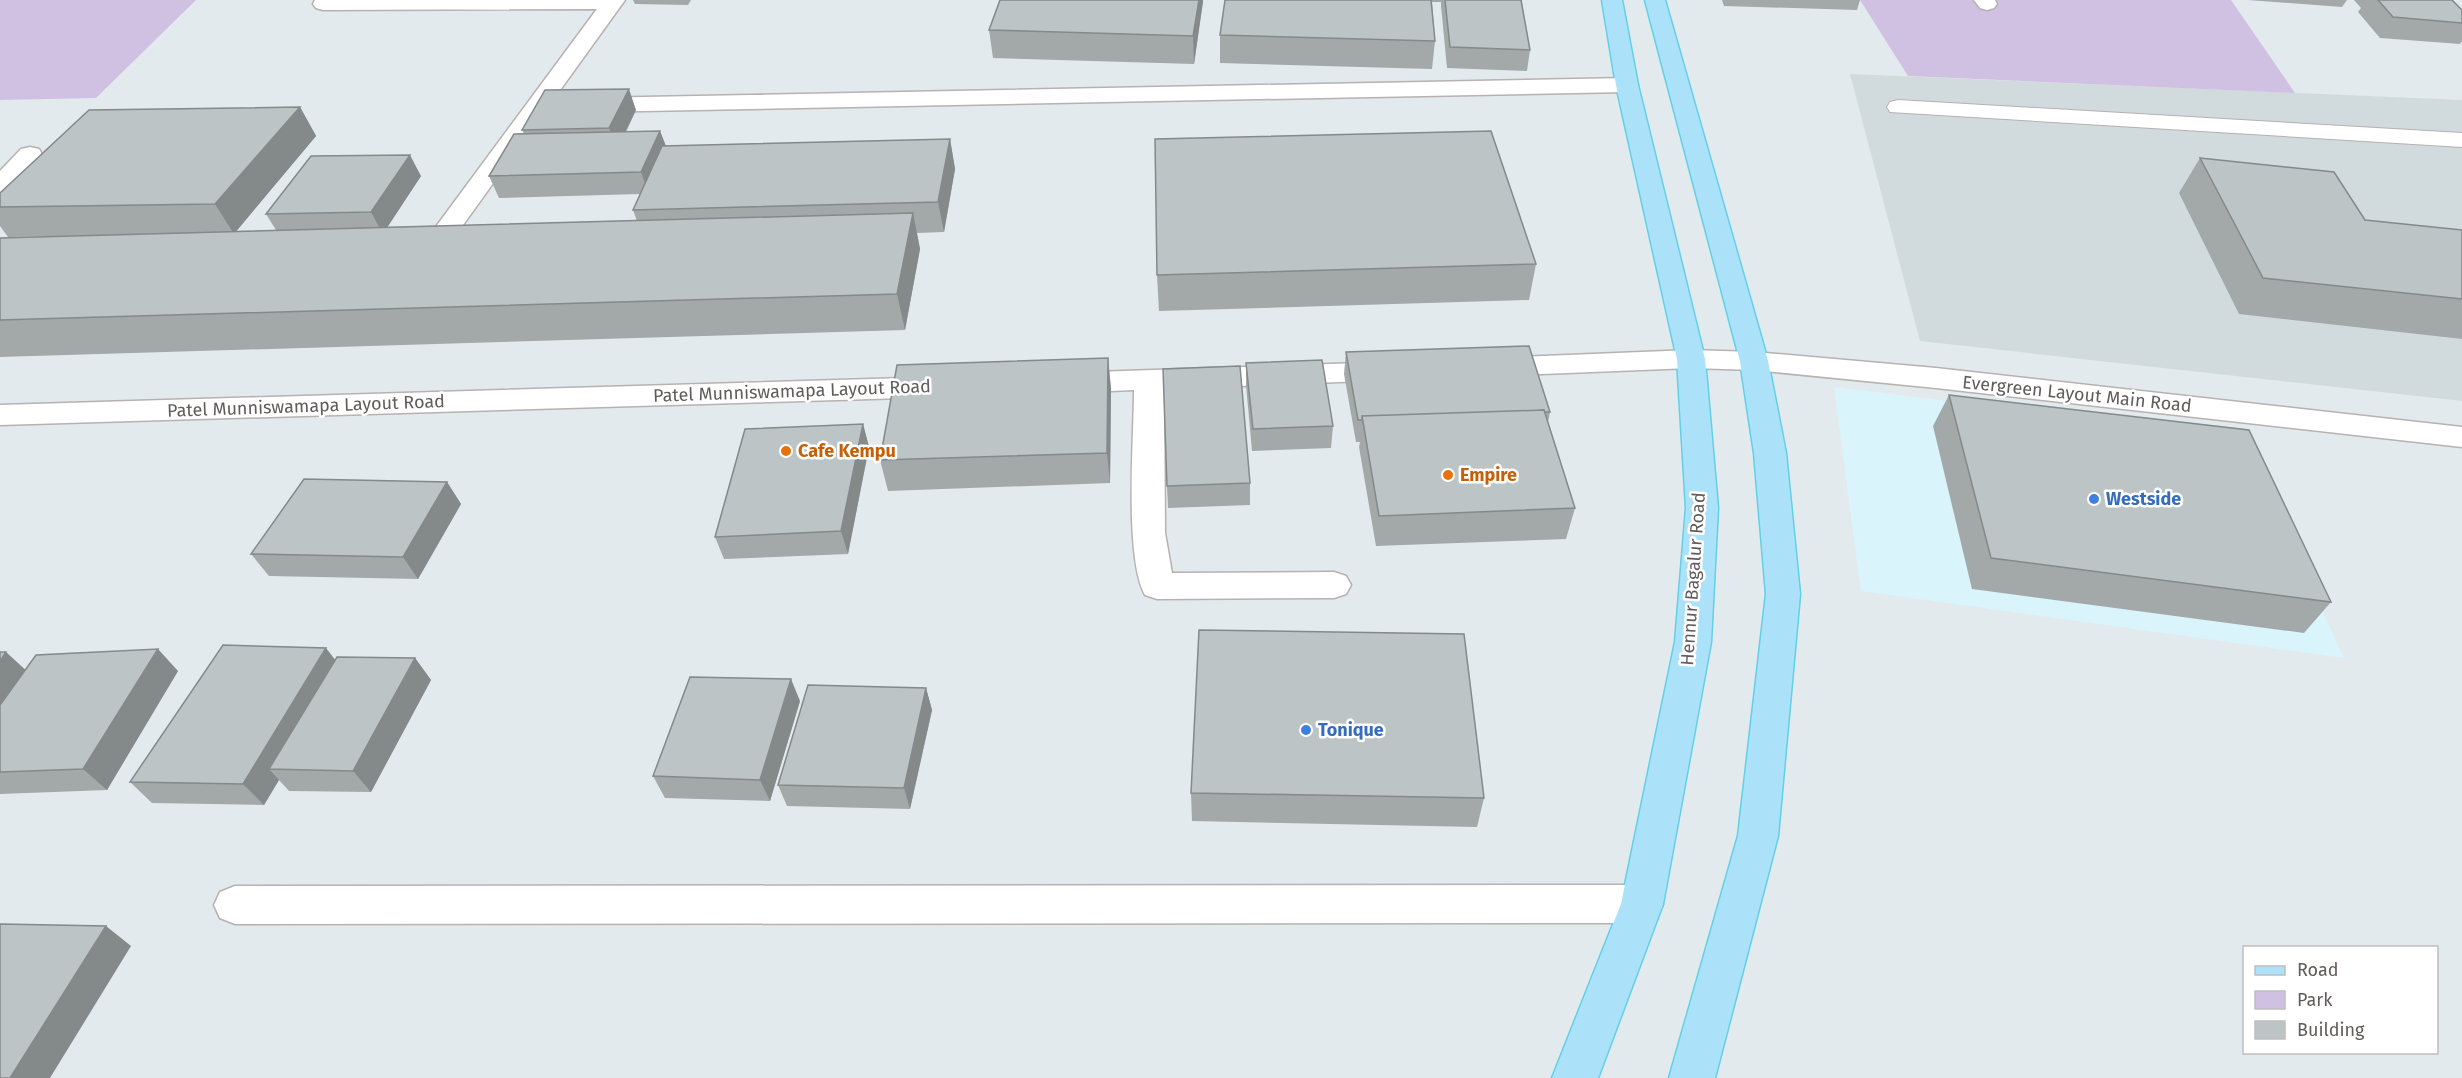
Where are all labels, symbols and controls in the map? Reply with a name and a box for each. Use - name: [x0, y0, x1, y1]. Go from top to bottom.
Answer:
- street label: Evergreen Layout Main Road: [1961, 371, 2193, 417]
- street label: Patel Munniswamapa Layout Road: [653, 375, 931, 407]
- street label: Patel Munniswamapa Layout Road: [167, 390, 445, 422]
- place label: Cafe Kempu: [798, 440, 896, 462]
- marker: Cafe Kempu: [779, 444, 793, 458]
- place label: Empire: [1460, 464, 1517, 486]
- marker: Empire: [1441, 468, 1455, 482]
- place label: Westside: [2106, 488, 2181, 510]
- street label: Hennur Bagalur Road: [1676, 492, 1710, 666]
- marker: Westside: [2087, 492, 2101, 506]
- place label: Tonique: [1318, 719, 1384, 741]
- marker: Tonique: [1299, 723, 1313, 737]
- legend: [2243, 946, 2438, 1054]
- text: Road: [2297, 959, 2339, 981]
- text: Park: [2297, 989, 2333, 1011]
- text: Building: [2297, 1019, 2365, 1041]

